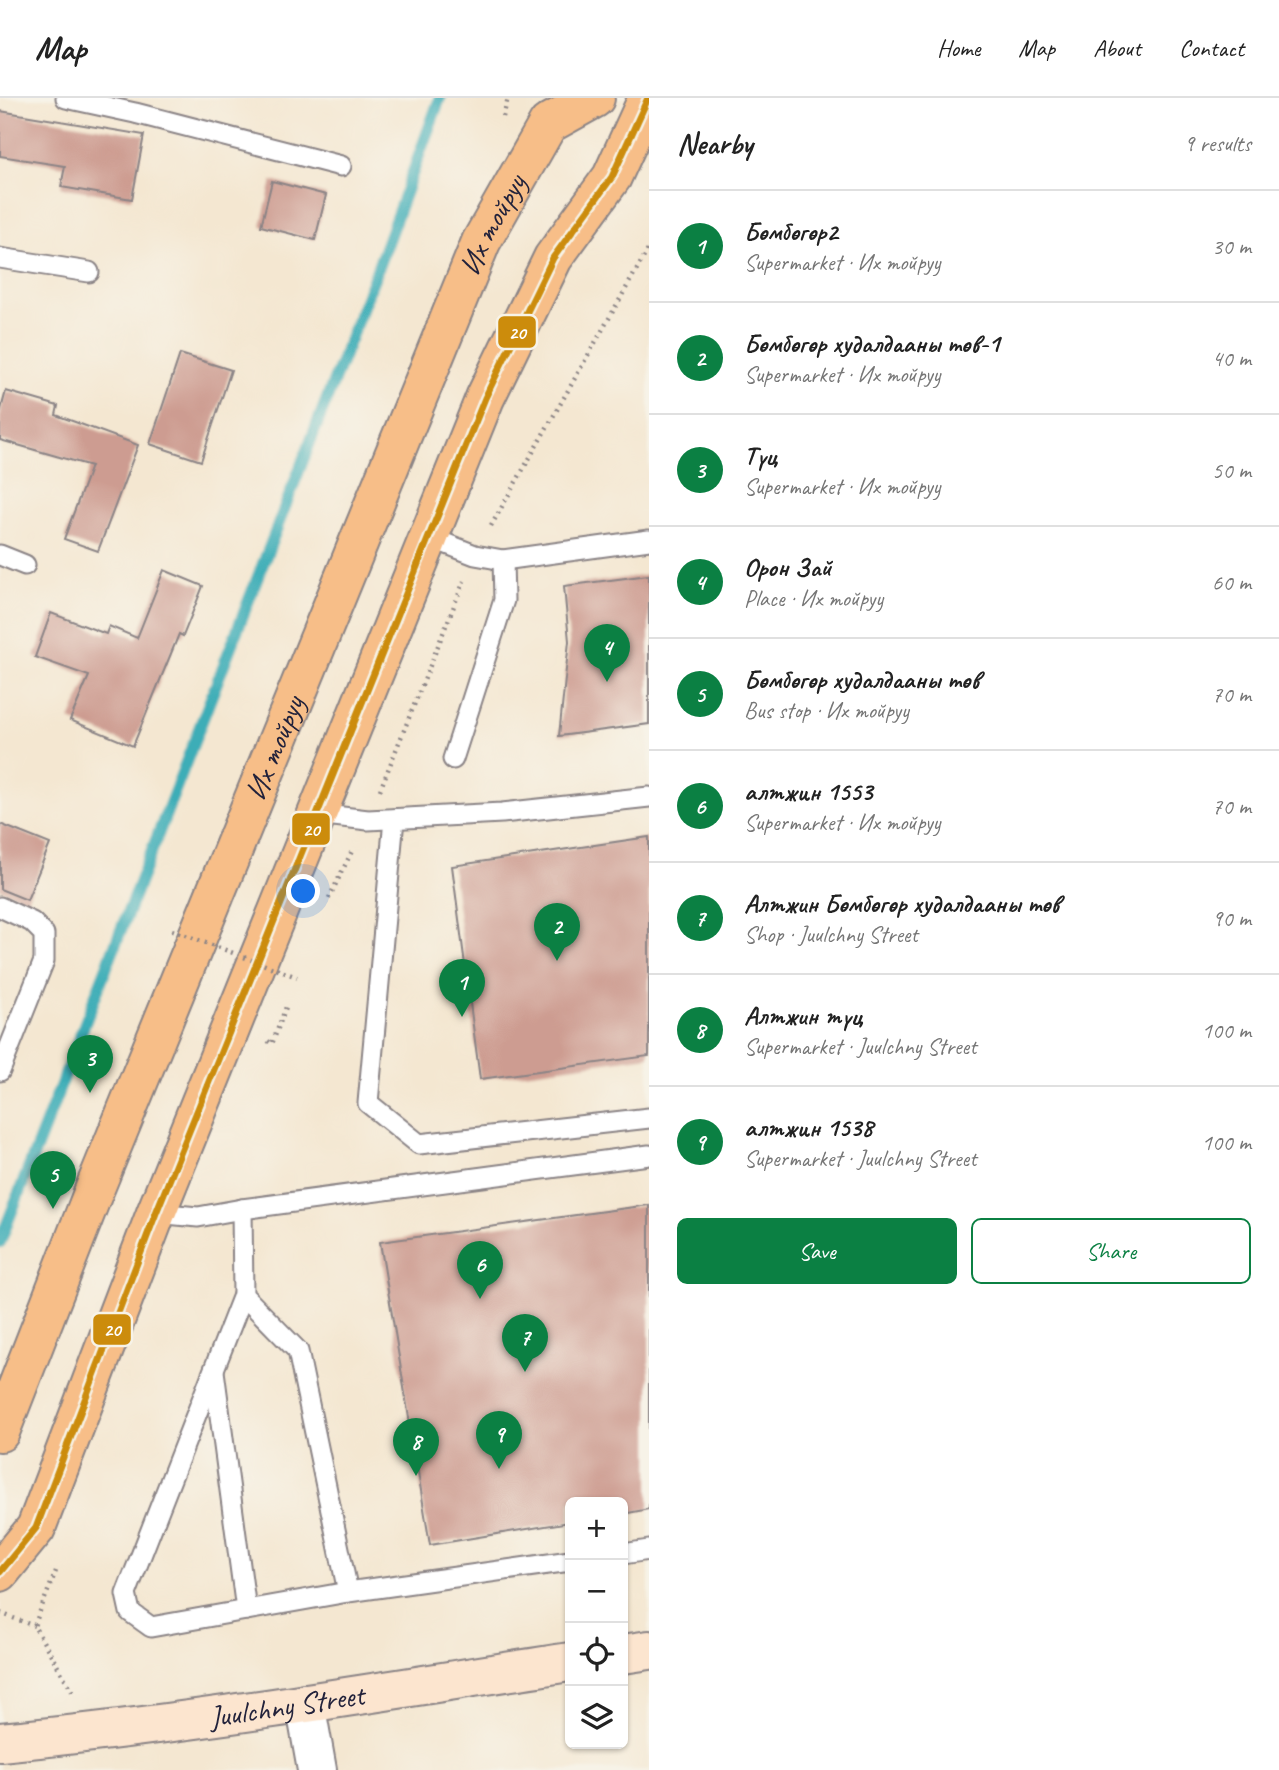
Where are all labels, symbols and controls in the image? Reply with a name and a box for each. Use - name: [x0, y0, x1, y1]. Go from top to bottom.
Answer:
- text: Map: [35, 27, 86, 69]
- text: Home: [937, 33, 980, 63]
- text: Map: [1018, 33, 1055, 63]
- text: About: [1093, 33, 1141, 63]
- text: Contact: [1179, 33, 1244, 63]
- text: Nearby: [677, 125, 753, 163]
- text: 9 results: [1184, 129, 1251, 158]
- street label: Их тойруу: [451, 166, 535, 281]
- text: Бөмбөгөр2: [744, 215, 838, 248]
- text: 1: [695, 232, 705, 261]
- text: 30 m: [1212, 232, 1251, 261]
- text: Supermarket · Их тойруу: [744, 248, 940, 277]
- line badge: 20: [497, 315, 537, 349]
- text: 20: [508, 321, 528, 345]
- text: Бөмбөгөр худалдааны төв-1: [744, 327, 1000, 360]
- text: 2: [695, 344, 705, 373]
- text: 40 m: [1212, 344, 1251, 373]
- text: Supermarket · Их тойруу: [744, 360, 940, 389]
- text: Түц: [744, 439, 777, 472]
- text: 3: [695, 456, 705, 485]
- text: 50 m: [1212, 456, 1251, 485]
- text: Supermarket · Их тойруу: [744, 472, 940, 501]
- text: Орон Зай: [744, 551, 832, 584]
- text: 4: [695, 568, 705, 597]
- text: 60 m: [1212, 568, 1251, 597]
- text: Place · Их тойруу: [744, 584, 883, 613]
- pin: 4: [584, 624, 630, 682]
- text: Бөмбөгөр худалдааны төв: [744, 663, 980, 696]
- text: 5: [695, 680, 705, 709]
- text: 70 m: [1212, 680, 1251, 709]
- street label: Их тойруу: [236, 689, 313, 806]
- text: Bus stop · Их тойруу: [744, 696, 909, 725]
- text: алтжин 1553: [744, 775, 873, 808]
- text: 6: [695, 792, 705, 821]
- text: 70 m: [1212, 792, 1251, 821]
- text: Supermarket · Их тойруу: [744, 808, 940, 837]
- line badge: 20: [291, 812, 331, 846]
- text: 20: [302, 818, 322, 842]
- your location: [286, 874, 320, 908]
- text: Алтжин Бөмбөгөр худалдааны төв: [744, 887, 1060, 920]
- pin: 2: [534, 903, 580, 961]
- text: 7: [695, 904, 705, 933]
- text: 90 m: [1212, 904, 1251, 933]
- text: Shop · Juulchny Street: [744, 920, 918, 949]
- pin: 1: [439, 959, 485, 1017]
- text: Алтжин түц: [744, 999, 863, 1032]
- text: 8: [695, 1016, 705, 1045]
- text: 100 m: [1202, 1016, 1251, 1045]
- text: Supermarket · Juulchny Street: [744, 1032, 977, 1061]
- pin: 3: [67, 1035, 113, 1093]
- text: алтжин 1538: [744, 1111, 873, 1144]
- text: 9: [695, 1128, 705, 1157]
- text: 100 m: [1202, 1128, 1251, 1157]
- text: Supermarket · Juulchny Street: [744, 1144, 977, 1173]
- pin: 5: [30, 1151, 76, 1209]
- button: Save: [677, 1218, 957, 1284]
- button: Share: [971, 1218, 1251, 1284]
- pin: 6: [457, 1241, 503, 1299]
- line badge: 20: [92, 1313, 132, 1346]
- pin: 7: [502, 1314, 548, 1372]
- text: 20: [103, 1318, 123, 1342]
- pin: 9: [476, 1411, 522, 1469]
- pin: 8: [393, 1418, 439, 1476]
- map controls: [565, 1497, 628, 1749]
- button: +: [565, 1497, 628, 1560]
- button: −: [565, 1560, 628, 1623]
- button: locate: [565, 1623, 628, 1686]
- street label: Juulchny Street: [205, 1675, 370, 1736]
- button: layers: [565, 1686, 628, 1749]

